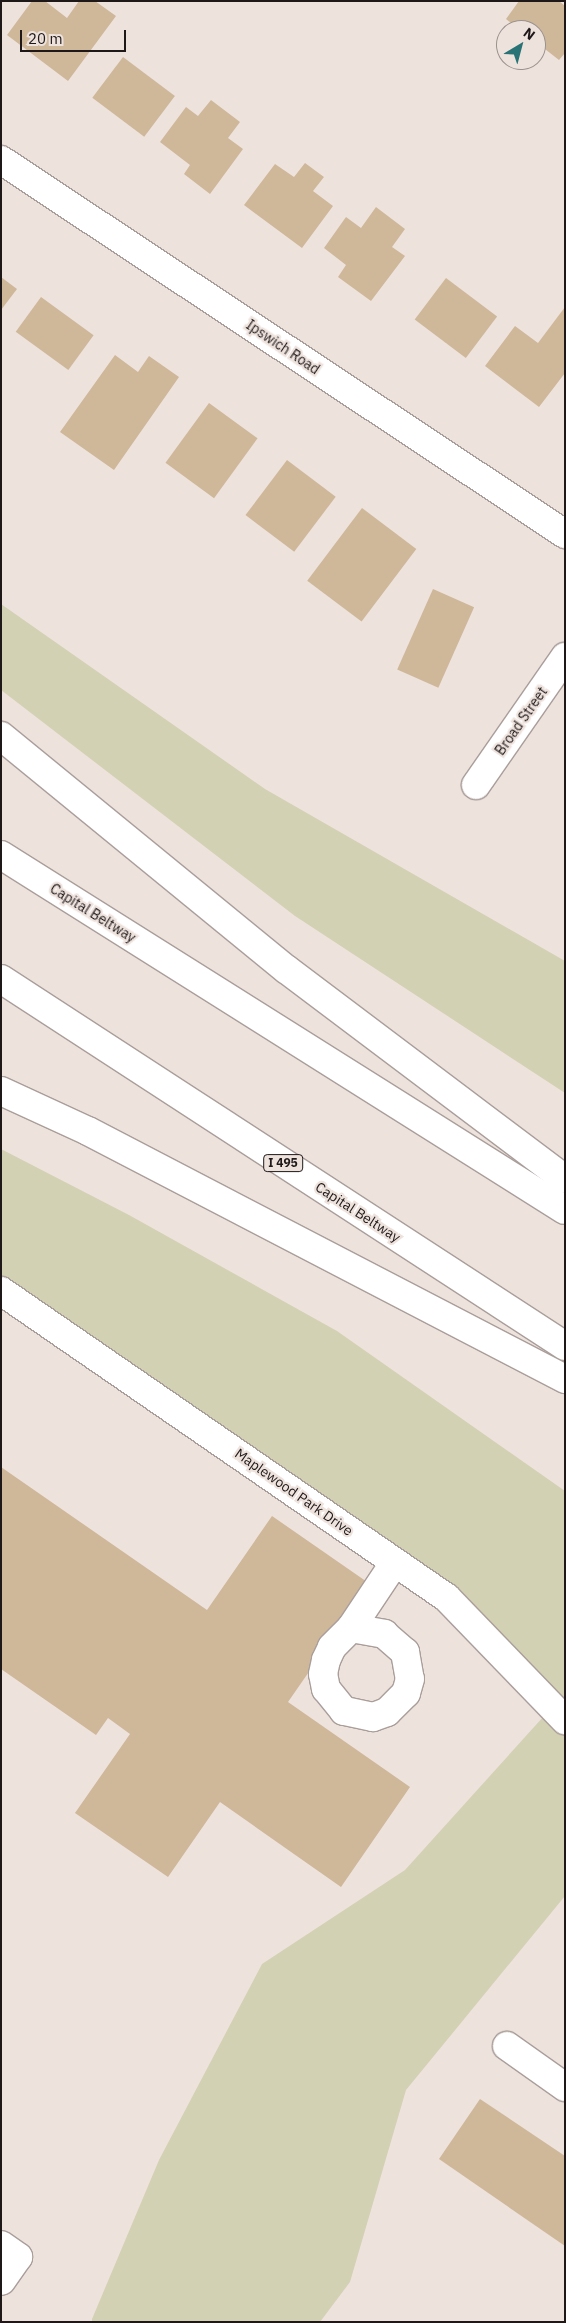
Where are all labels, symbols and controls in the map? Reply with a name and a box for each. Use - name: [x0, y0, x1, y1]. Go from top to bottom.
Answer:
- scale bar: [22, 20, 129, 52]
- north arrow: [496, 20, 546, 70]
- text: N: [520, 24, 539, 44]
- text: 20 m: [28, 29, 63, 48]
- street label: Ipswich Road: [243, 316, 323, 378]
- street label: Broad Street: [491, 684, 551, 758]
- street label: Capital Beltway: [47, 880, 139, 946]
- road number: I 495: [263, 1154, 303, 1172]
- street label: Capital Beltway: [312, 1178, 404, 1246]
- street label: Maplewood Park Drive: [232, 1445, 356, 1539]

